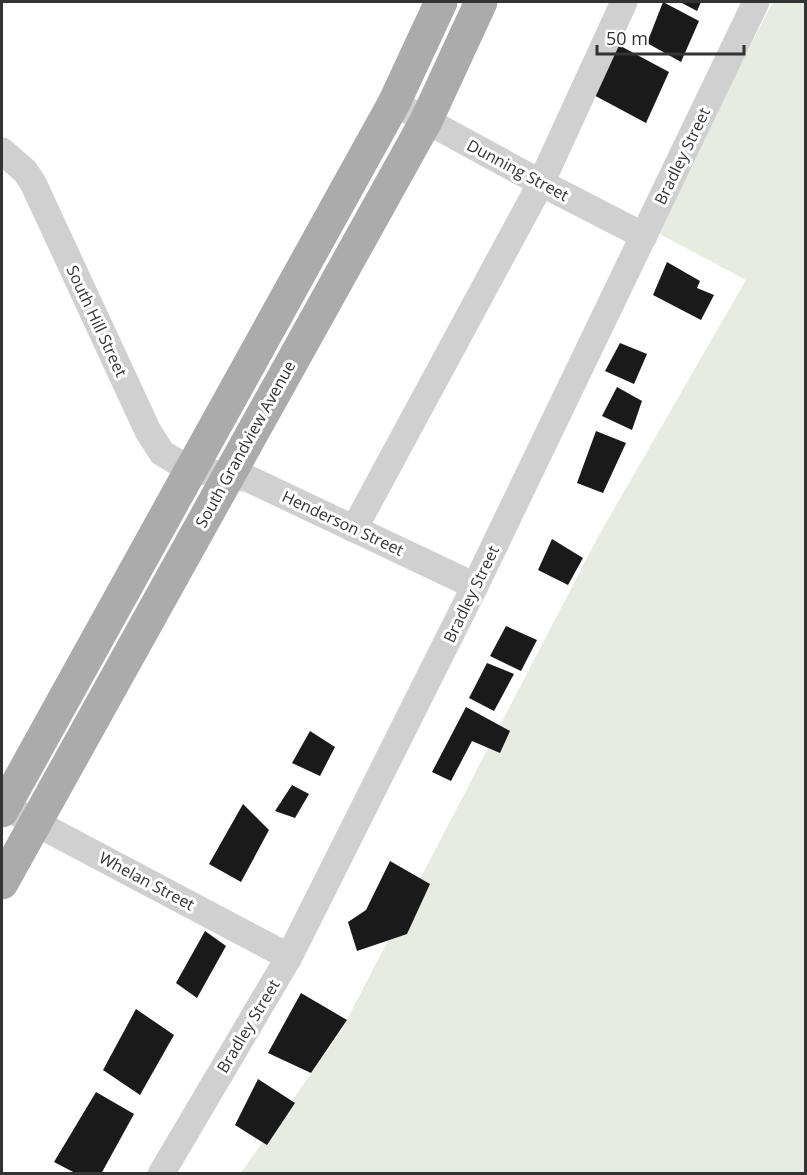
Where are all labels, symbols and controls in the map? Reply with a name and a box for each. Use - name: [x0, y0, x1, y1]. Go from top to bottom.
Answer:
- scale bar: [597, 18, 744, 56]
- text: 50 m: [606, 26, 648, 50]
- street label: Bradley Street: [649, 104, 715, 208]
- street label: Dunning Street: [463, 134, 573, 206]
- street label: South Hill Street: [62, 262, 133, 381]
- street label: South Grandview Avenue: [190, 357, 300, 531]
- street label: Henderson Street: [279, 485, 408, 561]
- street label: Bradley Street: [438, 542, 504, 646]
- street label: Whelan Street: [95, 847, 199, 916]
- street label: Bradley Street: [211, 975, 285, 1077]

